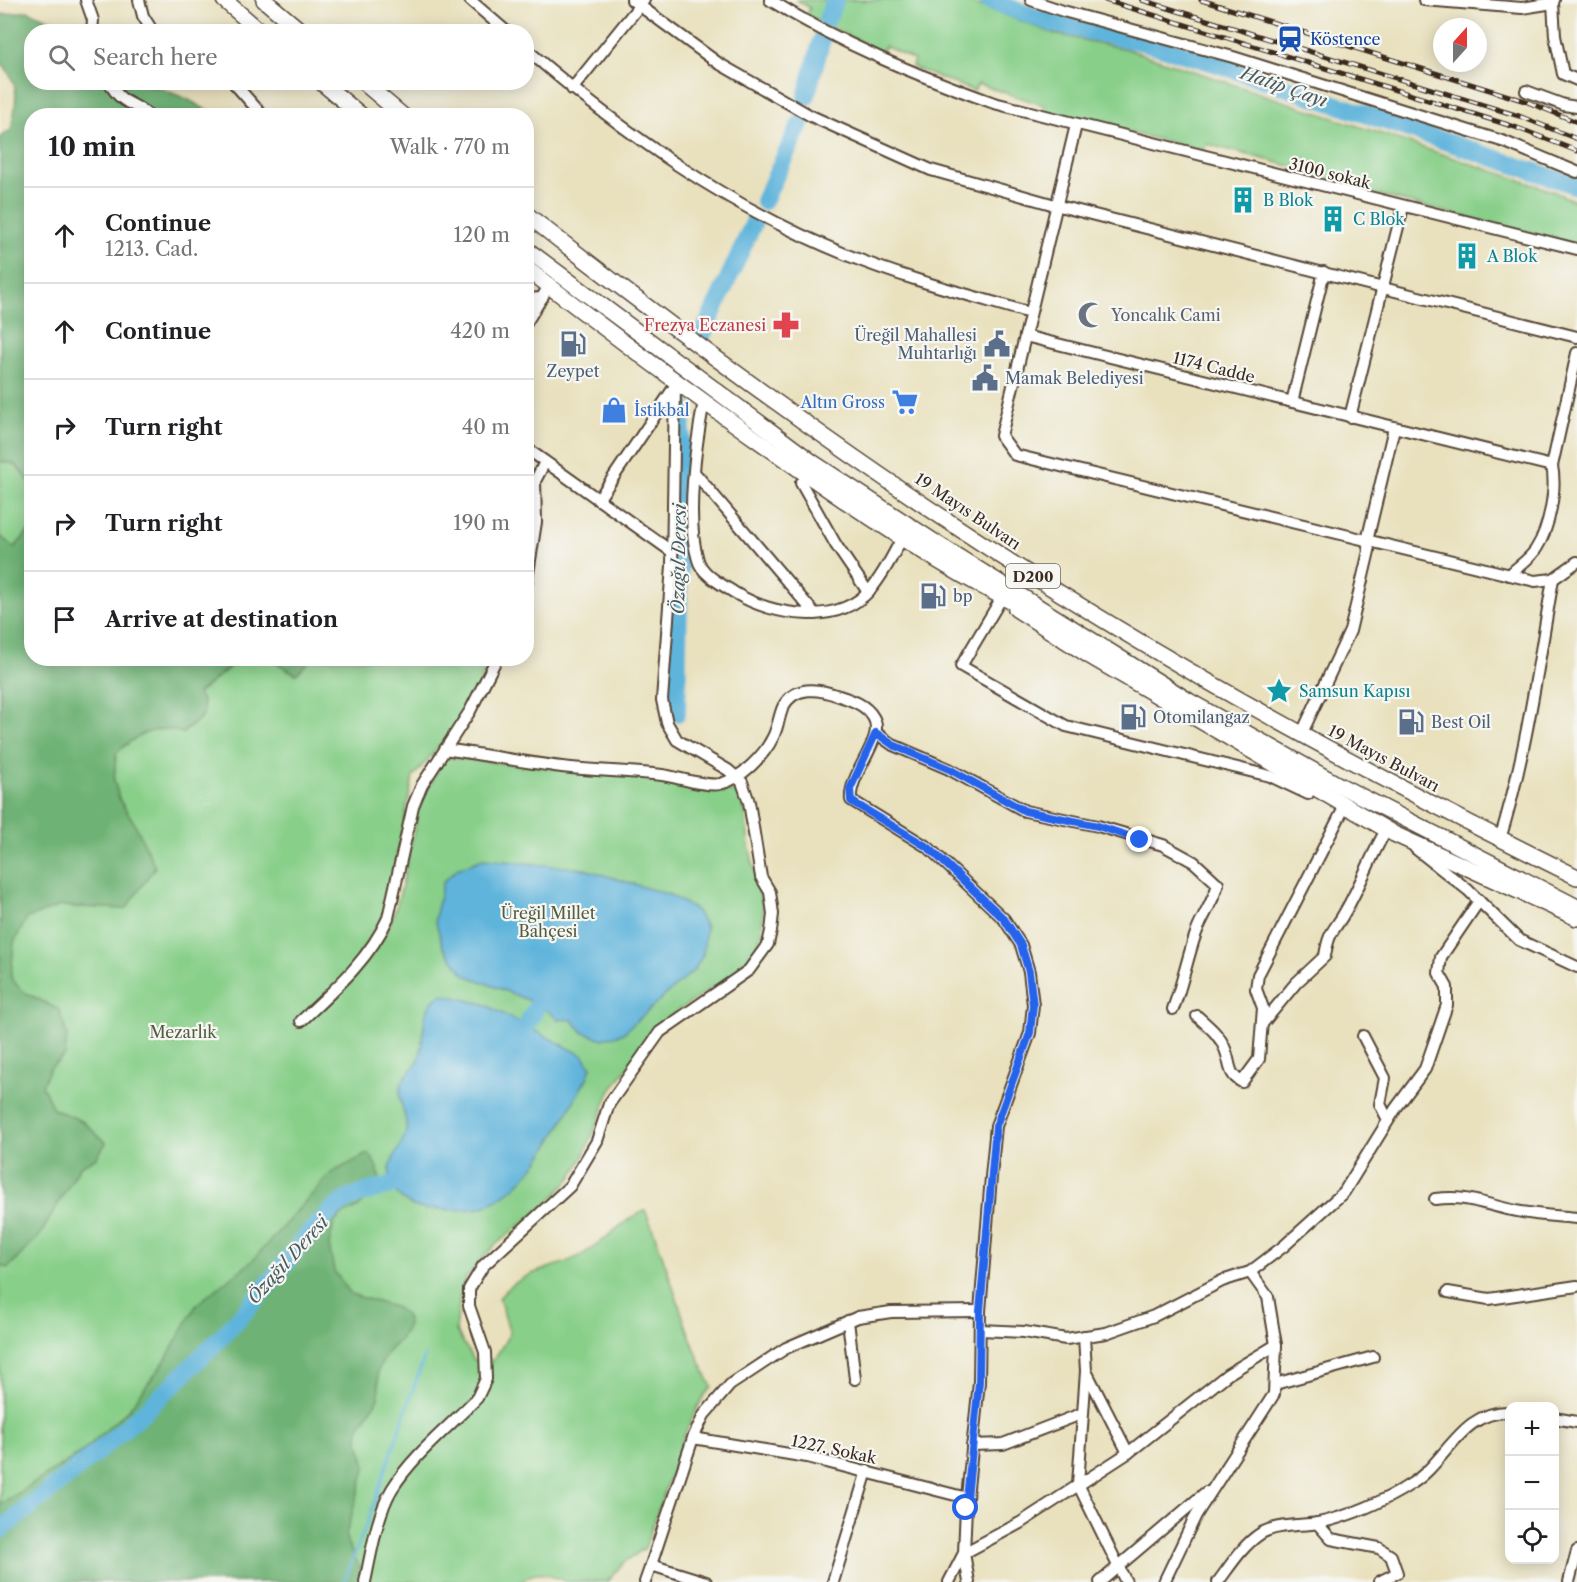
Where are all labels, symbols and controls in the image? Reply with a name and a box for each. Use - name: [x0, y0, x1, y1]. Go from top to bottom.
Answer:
- north arrow: [1433, 18, 1487, 72]
- search box: [24, 24, 534, 90]
- station icon: Köstence: [1275, 24, 1305, 54]
- place label: Köstence: [1310, 29, 1381, 49]
- icon: search: [45, 41, 78, 74]
- text: Search here: [93, 44, 218, 71]
- water label: Hatip Çayı: [1236, 61, 1331, 112]
- text: 10 min: [48, 131, 136, 163]
- text: Walk · 770 m: [390, 135, 510, 159]
- street label: 3100 sokak: [1287, 153, 1374, 193]
- building icon: B Blok: [1228, 185, 1258, 215]
- place label: B Blok: [1263, 190, 1314, 210]
- building icon: C Blok: [1318, 204, 1348, 234]
- place label: C Blok: [1353, 209, 1405, 229]
- text: Continue: [105, 210, 211, 237]
- icon: ahead: [48, 219, 81, 252]
- text: 120 m: [453, 223, 510, 247]
- text: 1213. Cad.: [105, 237, 198, 261]
- building icon: A Blok: [1452, 241, 1482, 271]
- place label: A Blok: [1486, 246, 1538, 266]
- mosque icon: Yoncalık Cami: [1076, 300, 1106, 330]
- place label: Yoncalık Cami: [1110, 305, 1221, 325]
- pharmacy icon: Frezya Eczanesi: [771, 310, 801, 340]
- icon: ahead: [48, 315, 81, 348]
- place label: Frezya Eczanesi: [644, 315, 766, 335]
- text: Continue: [105, 318, 211, 345]
- text: 420 m: [450, 319, 510, 343]
- place label: Üreğil Mahallesi Muhtarlığı: [854, 325, 977, 363]
- fuel station icon: Zeypet: [558, 329, 588, 359]
- public building icon: Üreğil Mahallesi Muhtarlığı: [982, 329, 1012, 359]
- street label: 1174 Cadde: [1171, 347, 1257, 387]
- place label: Zeypet: [547, 361, 600, 381]
- public building icon: Mamak Belediyesi: [970, 363, 1000, 393]
- place label: Mamak Belediyesi: [1005, 368, 1144, 388]
- supermarket icon: Altın Gross: [890, 387, 920, 417]
- place label: Altın Gross: [799, 392, 885, 412]
- shop icon: İstikbal: [599, 395, 629, 425]
- place label: İstikbal: [634, 400, 690, 420]
- icon: right: [48, 411, 81, 444]
- text: Turn right: [105, 414, 223, 441]
- text: 40 m: [462, 415, 510, 439]
- street label: 19 Mayıs Bulvarı: [911, 468, 1025, 554]
- water label: Özağıl Deresi: [666, 502, 691, 615]
- icon: right: [48, 507, 81, 540]
- text: Turn right: [105, 510, 223, 537]
- text: 190 m: [453, 511, 510, 535]
- road number: D200: [1006, 564, 1060, 588]
- fuel station icon: bp: [918, 581, 948, 611]
- place label: bp: [953, 586, 973, 606]
- icon: arrive: [48, 603, 81, 636]
- text: Arrive at destination: [105, 606, 338, 633]
- place icon: Samsun Kapısı: [1264, 676, 1294, 706]
- place label: Samsun Kapısı: [1299, 681, 1411, 701]
- fuel station icon: Otomilangaz: [1118, 702, 1148, 732]
- place label: Otomilangaz: [1153, 707, 1250, 727]
- fuel station icon: Best Oil: [1396, 707, 1426, 737]
- place label: Best Oil: [1431, 712, 1491, 732]
- street label: 19 Mayıs Bulvarı: [1325, 720, 1443, 796]
- route end: [1126, 826, 1152, 852]
- park label: Üreğil Millet Bahçesi: [501, 903, 596, 941]
- park label: Mezarlık: [149, 1022, 217, 1042]
- water label: Özağıl Deresi: [242, 1210, 334, 1309]
- map controls: [1505, 1402, 1559, 1564]
- button: +: [1505, 1402, 1559, 1456]
- street label: 1227. Sokak: [790, 1430, 879, 1468]
- button: −: [1505, 1456, 1559, 1510]
- route start: [952, 1494, 978, 1520]
- button: locate: [1505, 1510, 1559, 1564]

